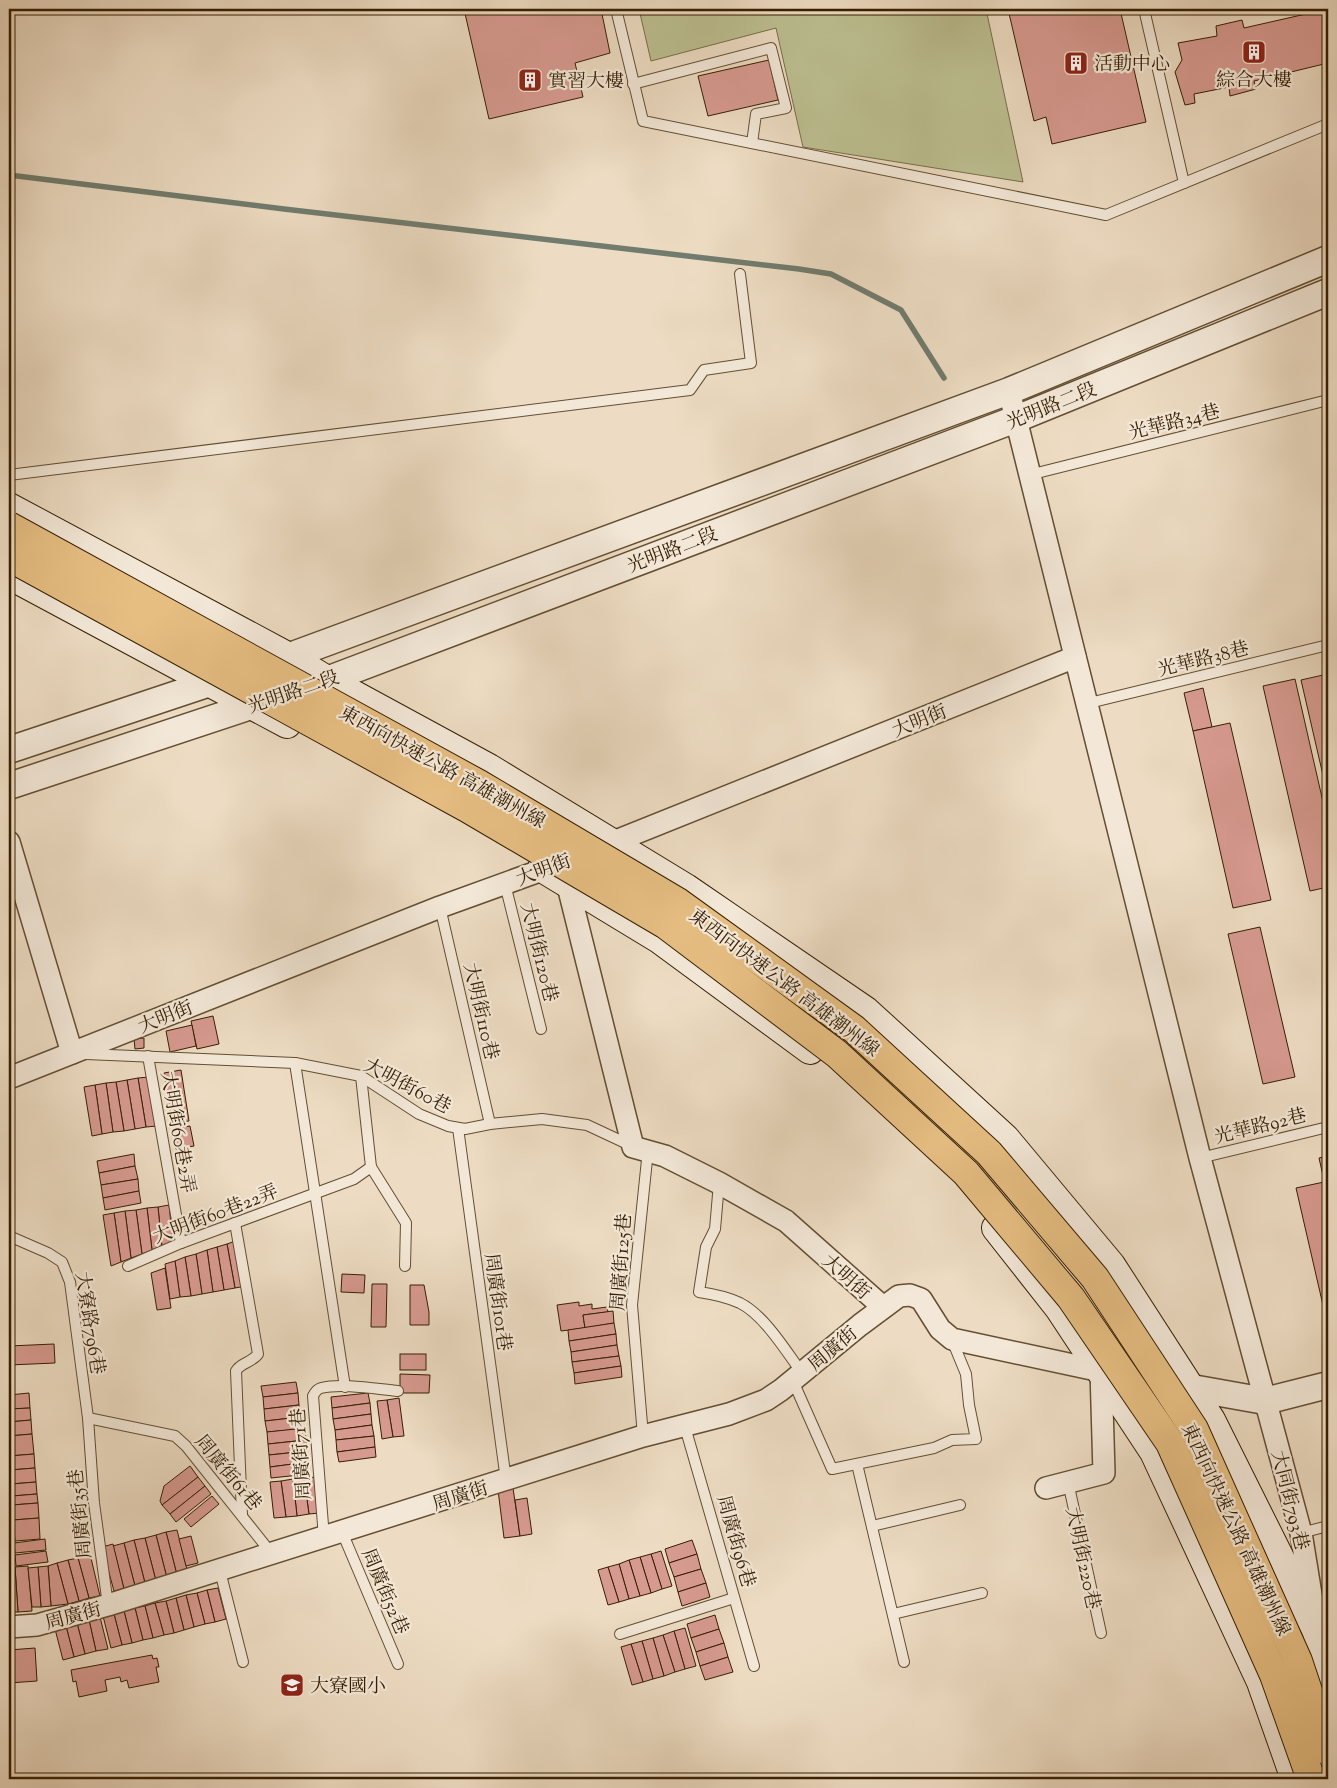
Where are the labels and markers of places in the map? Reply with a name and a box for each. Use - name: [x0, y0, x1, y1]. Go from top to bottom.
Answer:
- building icon: 綜合大樓: [1241, 39, 1267, 65]
- building icon: 活動中心: [1063, 50, 1089, 76]
- place label: 活動中心: [1094, 52, 1170, 79]
- building icon: 實習大樓: [517, 67, 543, 93]
- place label: 綜合大樓: [1216, 68, 1292, 95]
- place label: 實習大樓: [548, 69, 624, 96]
- school or university icon: 大寮國小: [279, 1672, 305, 1698]
- place label: 大寮國小: [310, 1674, 386, 1701]

